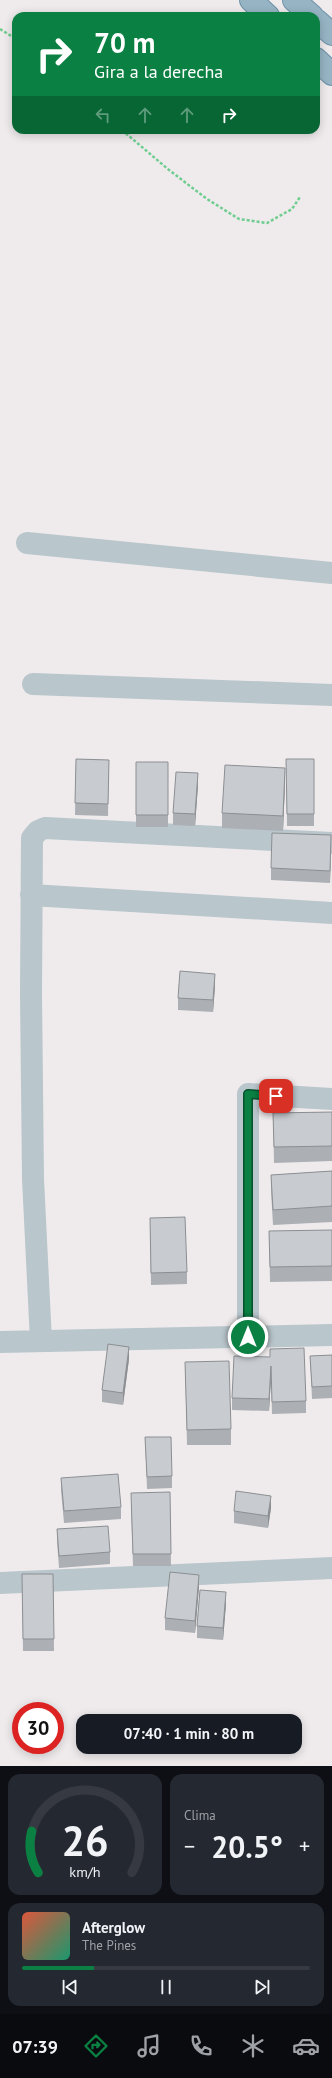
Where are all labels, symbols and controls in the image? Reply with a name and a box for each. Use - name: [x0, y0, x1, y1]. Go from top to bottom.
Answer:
- text: 70 m: [94, 24, 155, 61]
- icon: right: [28, 28, 80, 80]
- text: Gira a la derecha: [94, 60, 223, 83]
- icon: left: [92, 104, 114, 126]
- icon: ahead: [134, 104, 156, 126]
- icon: ahead: [176, 104, 198, 126]
- icon: right: [218, 104, 240, 126]
- pin: [259, 1079, 293, 1113]
- icon: arrive: [265, 1085, 287, 1107]
- position arrow: [227, 1316, 269, 1358]
- speed limit sign: 30: [12, 1702, 64, 1754]
- text: 07:40 · 1 min · 80 m: [124, 1724, 254, 1743]
- text: Clima: [184, 1807, 216, 1824]
- text: 26: [61, 1813, 109, 1866]
- text: 20.5°: [211, 1827, 283, 1866]
- text: −: [184, 1832, 195, 1860]
- text: +: [299, 1832, 310, 1860]
- text: km/h: [69, 1861, 101, 1880]
- text: Afterglow: [82, 1918, 145, 1937]
- text: The Pines: [82, 1937, 136, 1954]
- icon: previous: [59, 1976, 81, 1998]
- icon: pause: [155, 1976, 177, 1998]
- icon: next: [251, 1976, 273, 1998]
- icon: directions: [82, 2032, 110, 2060]
- icon: music: [135, 2032, 163, 2060]
- icon: phone: [187, 2032, 215, 2060]
- icon: climate: [239, 2032, 267, 2060]
- icon: car: [292, 2032, 320, 2060]
- text: 07:39: [12, 2035, 58, 2058]

